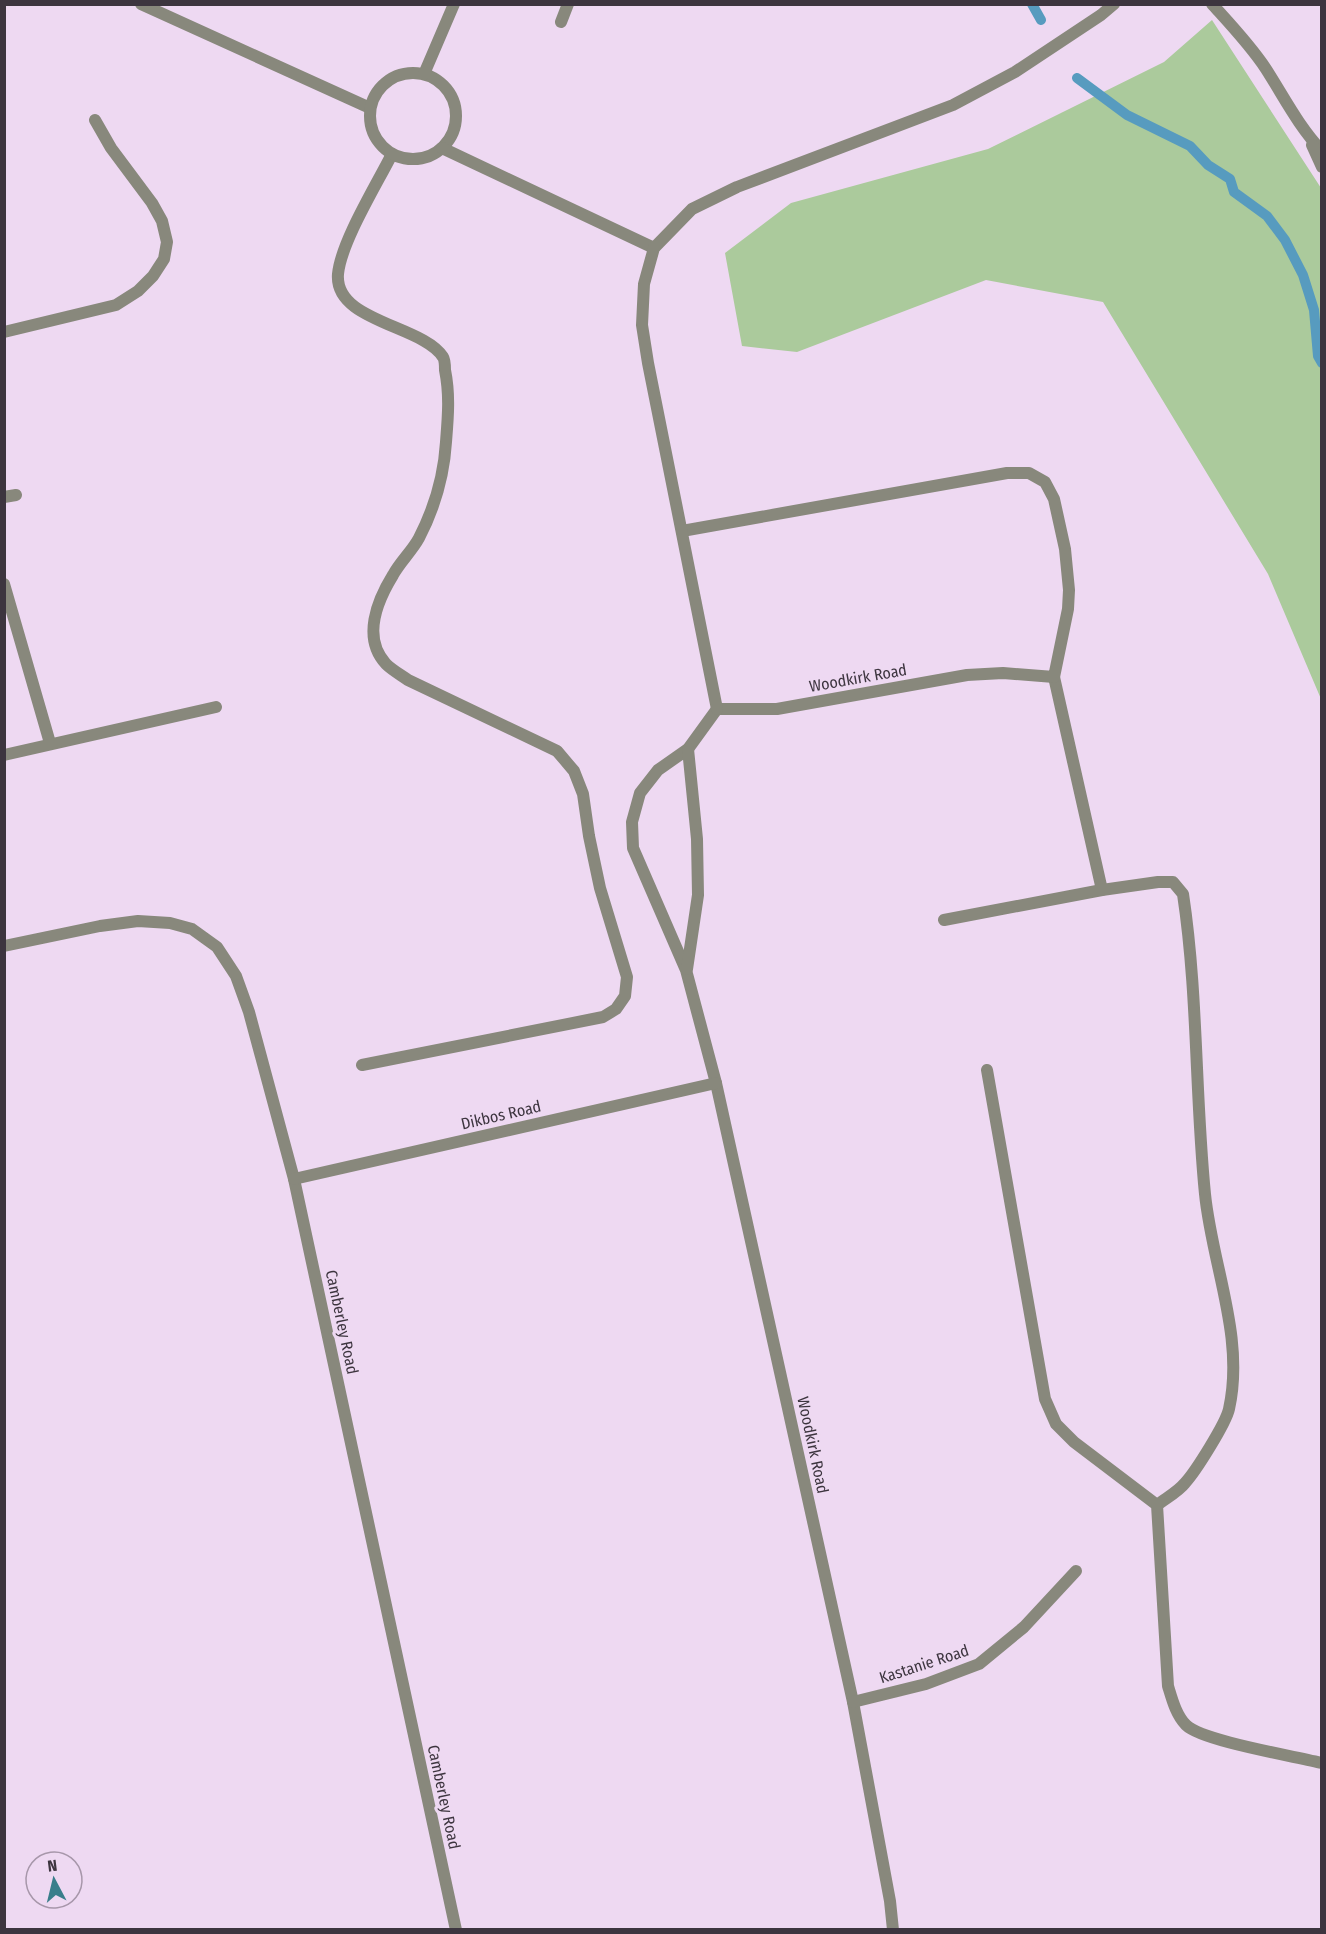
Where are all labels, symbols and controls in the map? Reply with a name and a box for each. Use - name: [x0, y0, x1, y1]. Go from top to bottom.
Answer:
- street label: Woodkirk Road: [808, 660, 908, 696]
- street label: Dikbos Road: [459, 1097, 543, 1133]
- street label: Camberley Road: [322, 1268, 362, 1376]
- street label: Woodkirk Road: [793, 1395, 833, 1495]
- street label: Kastanie Road: [877, 1641, 971, 1687]
- street label: Camberley Road: [424, 1743, 464, 1851]
- north arrow: [24, 1850, 84, 1910]
- text: N: [46, 1856, 58, 1876]

